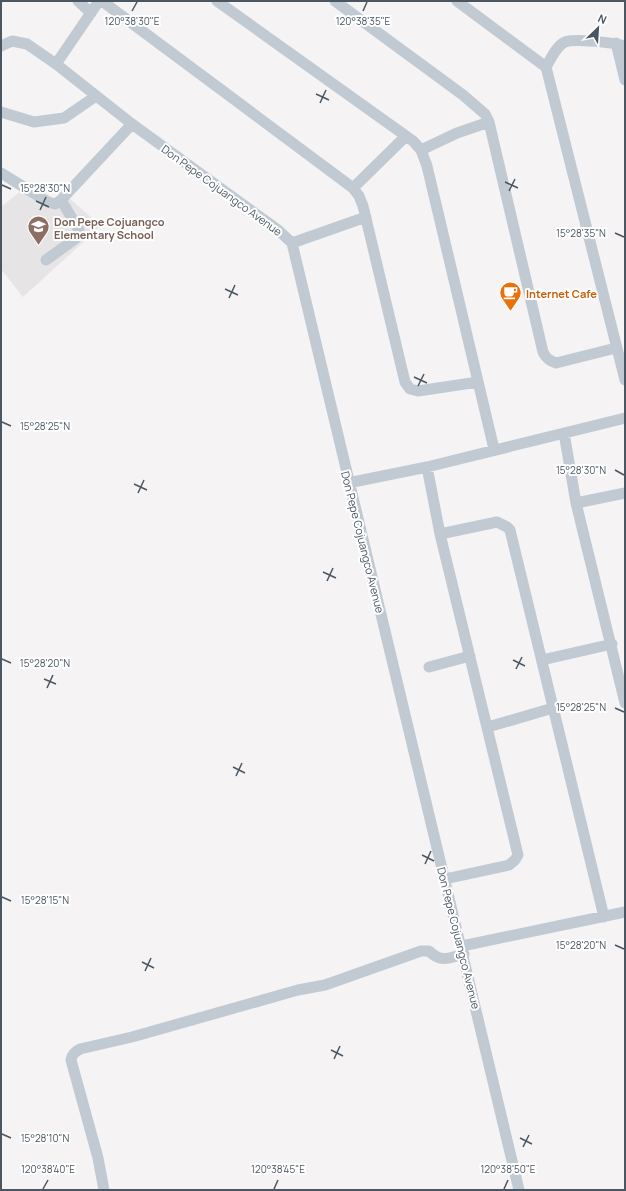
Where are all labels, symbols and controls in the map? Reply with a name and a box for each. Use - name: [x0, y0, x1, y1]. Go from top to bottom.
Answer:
- north arrow: [578, 8, 618, 48]
- text: N: [596, 10, 609, 27]
- text: 120°38'30"E: [105, 14, 160, 28]
- text: 120°38'35"E: [336, 14, 391, 28]
- street label: Don Pepe Cojuangco Avenue: [159, 141, 286, 239]
- text: 15°28'30"N: [20, 181, 70, 195]
- school or university icon: Don Pepe Cojuangco Elementary School: [26, 214, 52, 247]
- place label: Don Pepe Cojuangco Elementary School: [54, 214, 165, 242]
- text: 15°28'35"N: [556, 226, 606, 240]
- cafe icon: Internet Cafe: [497, 280, 523, 313]
- place label: Internet Cafe: [526, 286, 597, 301]
- text: 15°28'25"N: [20, 419, 70, 433]
- text: 15°28'30"N: [556, 463, 606, 477]
- street label: Don Pepe Cojuangco Avenue: [338, 469, 388, 615]
- text: 15°28'20"N: [20, 656, 70, 670]
- text: 15°28'25"N: [556, 700, 606, 714]
- street label: Don Pepe Cojuangco Avenue: [434, 865, 484, 1011]
- text: 15°28'15"N: [21, 893, 69, 907]
- text: 15°28'20"N: [556, 938, 606, 952]
- text: 15°28'10"N: [21, 1131, 69, 1145]
- text: 120°38'40"E: [21, 1162, 75, 1176]
- text: 120°38'45"E: [251, 1162, 305, 1176]
- text: 120°38'50"E: [480, 1162, 536, 1176]

